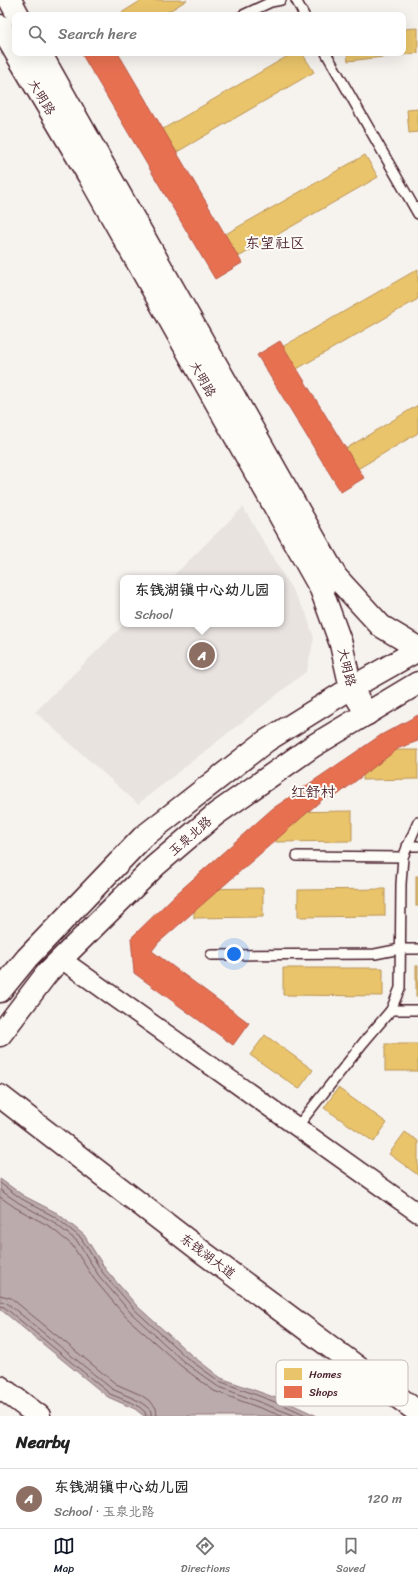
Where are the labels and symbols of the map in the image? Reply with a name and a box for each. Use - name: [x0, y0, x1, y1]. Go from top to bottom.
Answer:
- street label: 大明路: [22, 74, 62, 120]
- district label: 东望社区: [245, 230, 305, 256]
- street label: 大明路: [183, 356, 223, 402]
- pin: A: [189, 640, 215, 670]
- street label: 大明路: [331, 645, 363, 689]
- district label: 红舒村: [290, 779, 336, 805]
- street label: 玉泉北路: [163, 810, 217, 862]
- your location: [224, 944, 244, 964]
- street label: 东钱湖大道: [175, 1227, 241, 1285]
- legend: [276, 1360, 408, 1406]
- text: Homes: [309, 1365, 342, 1384]
- text: Shops: [309, 1383, 338, 1402]

